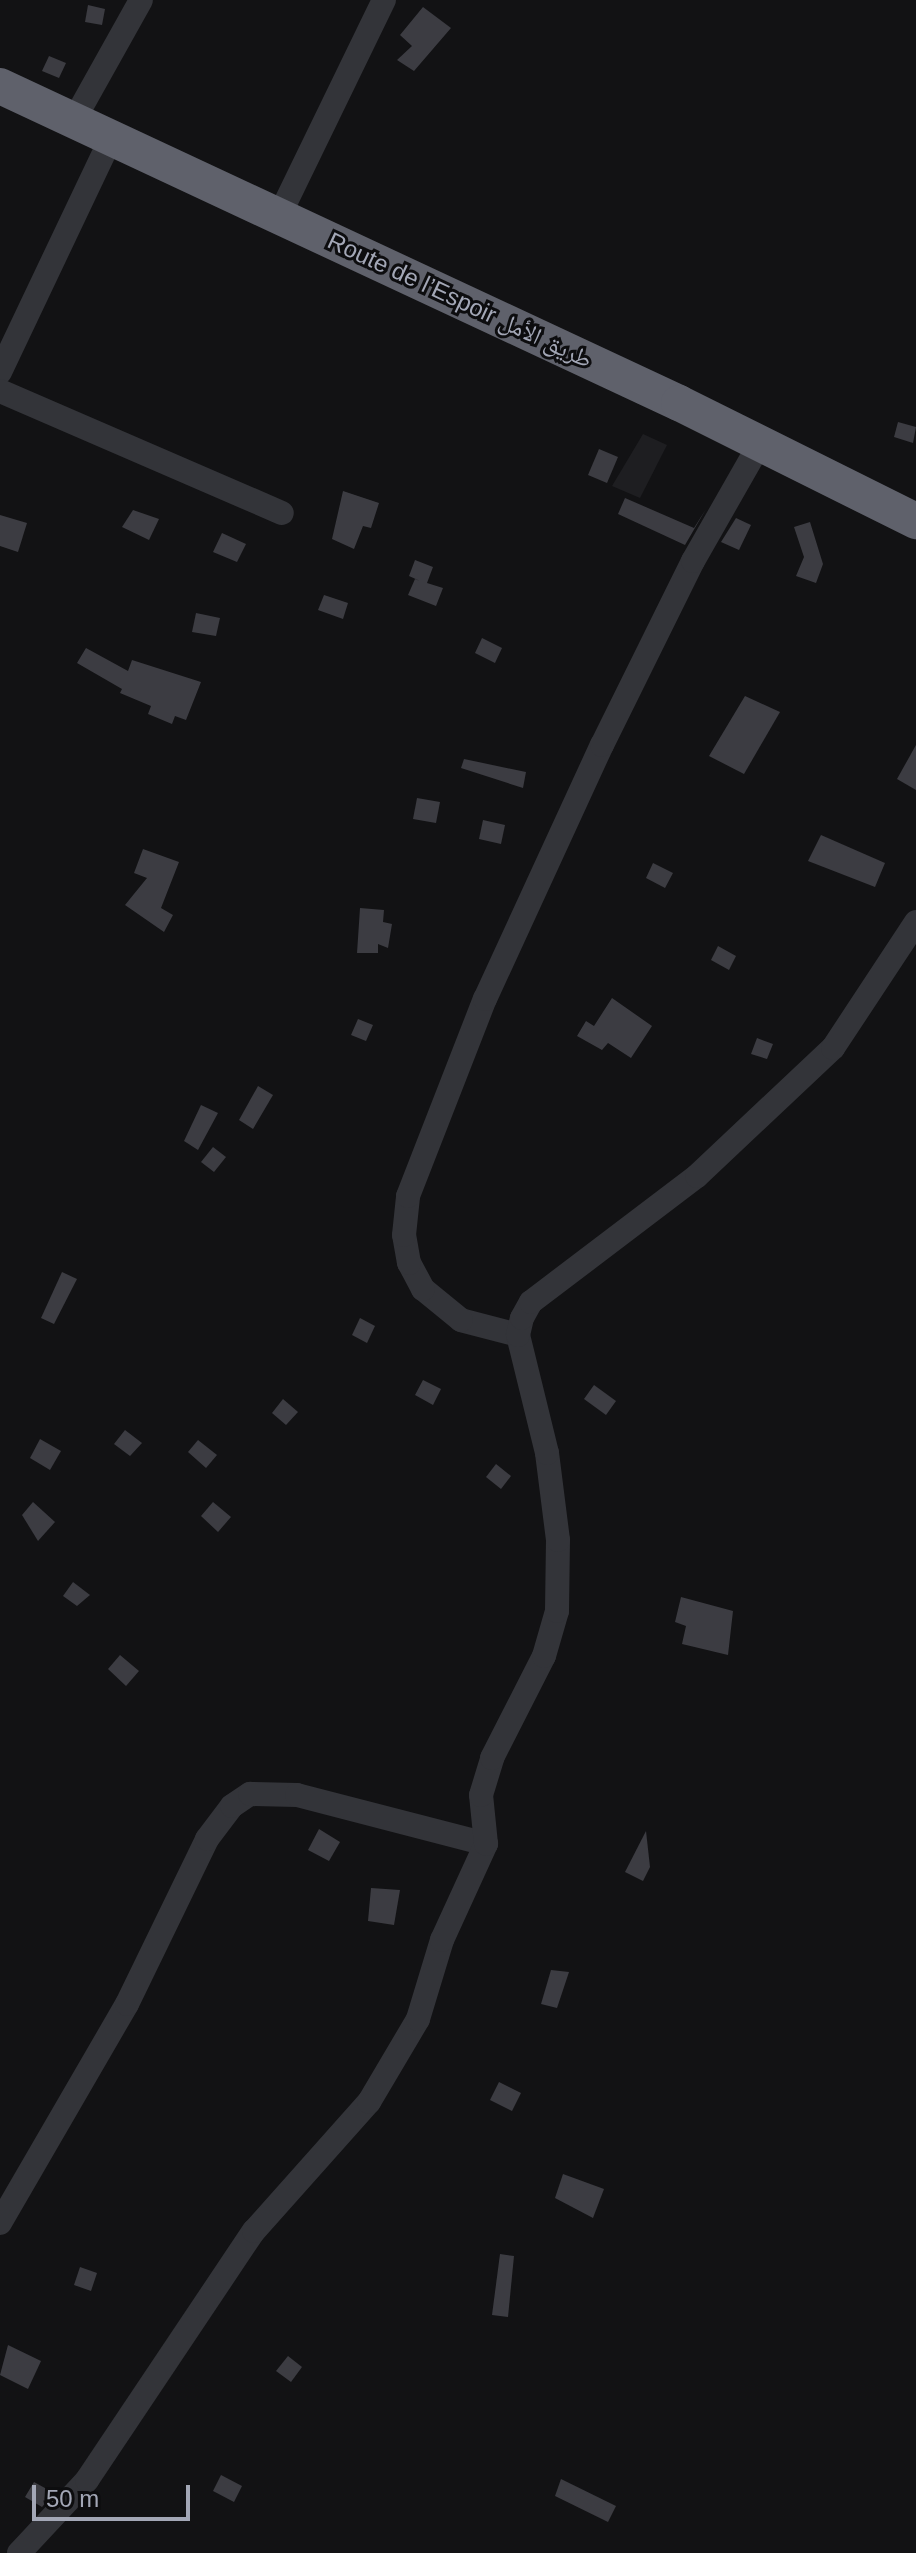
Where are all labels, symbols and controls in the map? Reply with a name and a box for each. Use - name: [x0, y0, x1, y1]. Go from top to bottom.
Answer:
- street label: Route de l’Espoir طريق الأمل: [323, 226, 597, 374]
- scale bar: [36, 2469, 194, 2519]
- text: 50 m: [46, 2485, 99, 2512]

